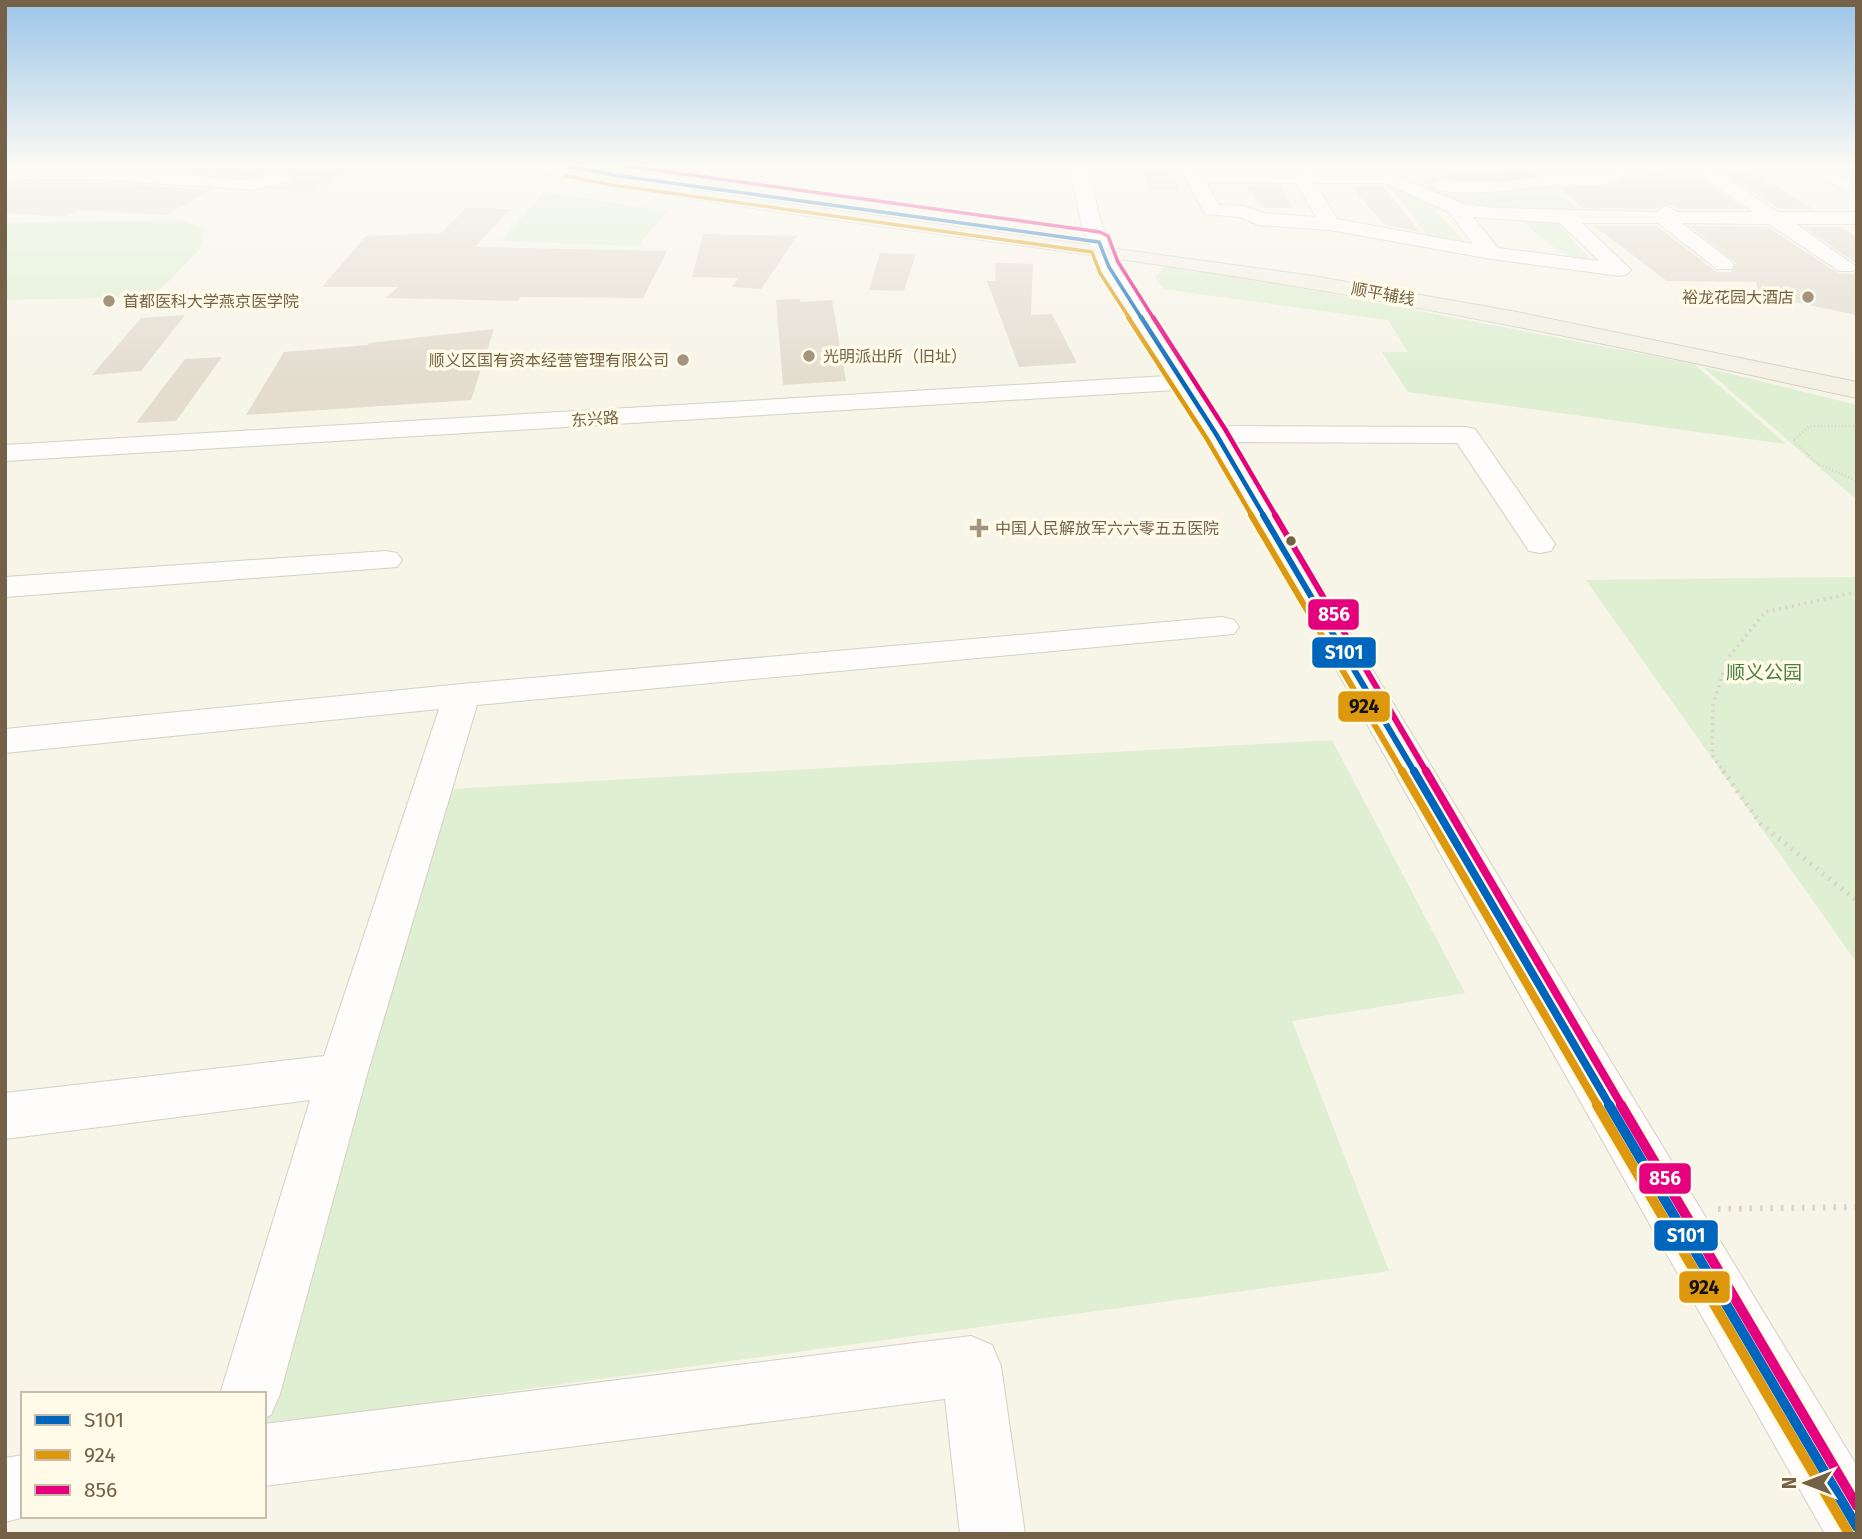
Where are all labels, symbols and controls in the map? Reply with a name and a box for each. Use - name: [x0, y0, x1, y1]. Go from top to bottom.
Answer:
- street label: 顺平辅线: [1350, 279, 1416, 309]
- place label: 裕龙花园大酒店: [1682, 288, 1794, 307]
- marker: 裕龙花园大酒店: [1800, 289, 1816, 305]
- place label: 首都医科大学燕京医学院: [123, 292, 299, 311]
- marker: 首都医科大学燕京医学院: [101, 293, 117, 309]
- place label: 光明派出所（旧址）: [823, 347, 967, 366]
- marker: 光明派出所（旧址）: [801, 348, 817, 364]
- place label: 顺义区国有资本经营管理有限公司: [429, 351, 669, 370]
- marker: 顺义区国有资本经营管理有限公司: [675, 352, 691, 368]
- street label: 东兴路: [570, 408, 620, 430]
- marker: 中国人民解放军六六零五五医院: [969, 518, 989, 538]
- place label: 中国人民解放军六六零五五医院: [995, 519, 1219, 538]
- unlabelled marker: [1284, 534, 1298, 548]
- line badge: 856: [1307, 598, 1360, 631]
- text: 856: [1318, 603, 1350, 626]
- line badge: S101: [1311, 636, 1377, 669]
- text: S101: [1325, 641, 1363, 664]
- park label: 顺义公园: [1726, 661, 1802, 684]
- line badge: 924: [1337, 690, 1391, 723]
- text: 924: [1349, 695, 1379, 718]
- line badge: 856: [1638, 1162, 1692, 1195]
- text: 856: [1649, 1167, 1681, 1190]
- line badge: S101: [1653, 1219, 1719, 1252]
- text: S101: [1667, 1224, 1705, 1247]
- line badge: 924: [1678, 1270, 1731, 1304]
- text: 924: [1689, 1276, 1719, 1299]
- legend: [21, 1392, 266, 1518]
- text: S101: [84, 1407, 124, 1433]
- text: 924: [84, 1442, 116, 1468]
- north arrow: [1771, 1448, 1841, 1518]
- text: 856: [84, 1477, 117, 1503]
- text: N: [1778, 1477, 1801, 1489]

